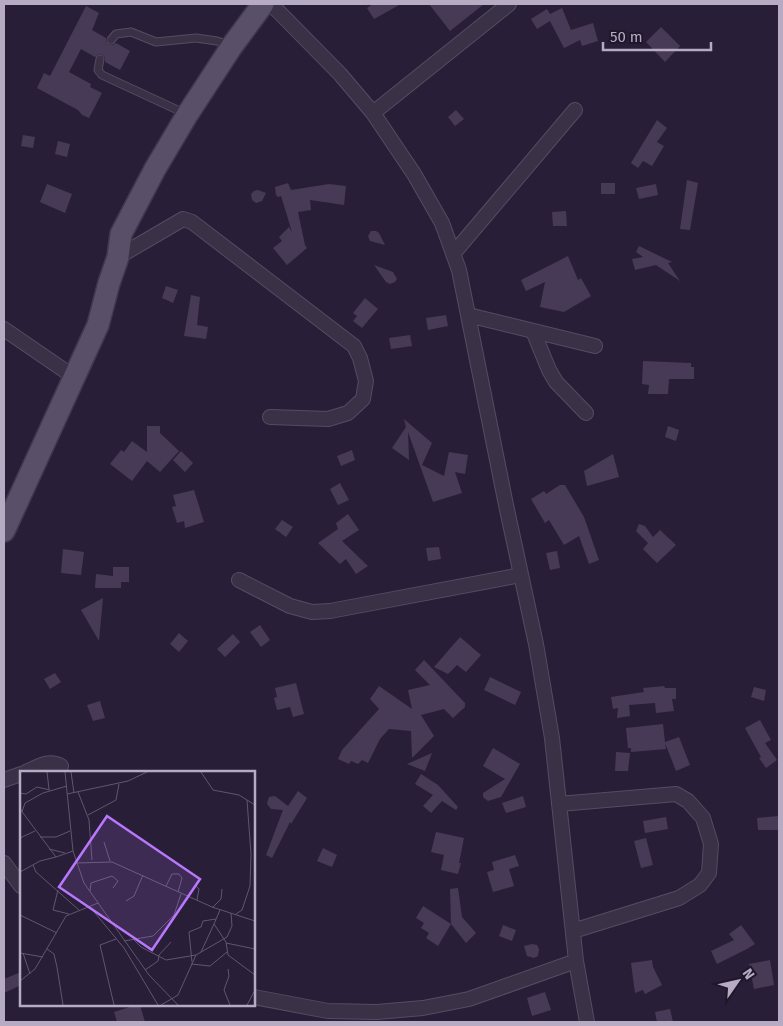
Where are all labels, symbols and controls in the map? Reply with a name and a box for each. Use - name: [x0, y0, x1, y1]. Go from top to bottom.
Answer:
- scale bar: [603, 20, 710, 52]
- text: 50 m: [610, 28, 643, 46]
- inset map: [20, 771, 255, 1006]
- north arrow: [713, 956, 763, 1006]
- text: N: [739, 965, 758, 983]

